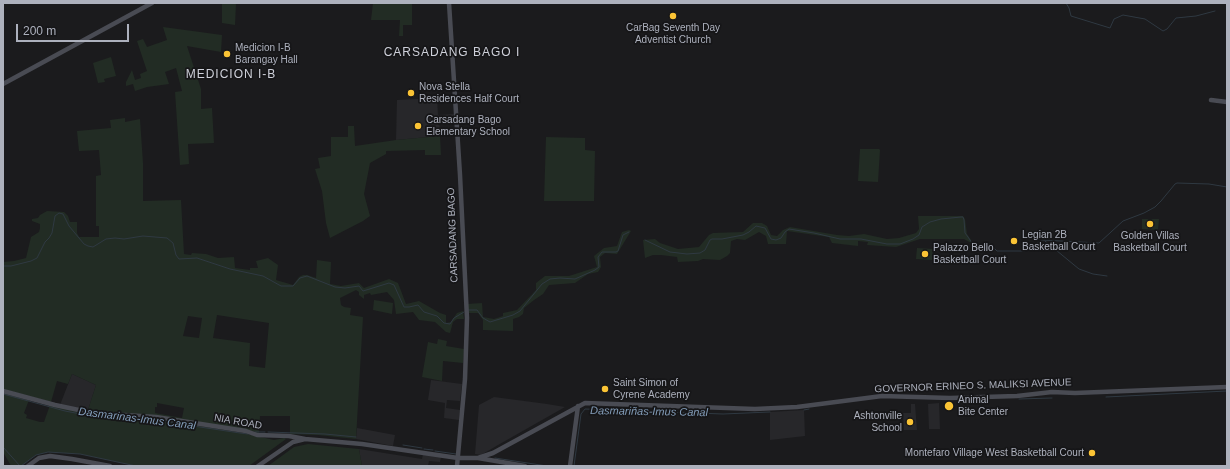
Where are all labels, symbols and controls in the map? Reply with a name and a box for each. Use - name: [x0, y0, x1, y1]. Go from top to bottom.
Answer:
- marker: CarBag Seventh Day Adventist Church: [668, 11, 678, 21]
- scale bar: [18, 16, 131, 42]
- place label: CarBag Seventh Day Adventist Church: [626, 22, 720, 46]
- text: 200 m: [23, 24, 56, 38]
- place label: Medicion I-B Barangay Hall: [235, 42, 298, 66]
- district label: CARSADANG BAGO I: [384, 46, 520, 60]
- marker: Medicion I-B Barangay Hall: [222, 49, 232, 59]
- district label: MEDICION I-B: [186, 68, 276, 82]
- place label: Nova Stella Residences Half Court: [419, 81, 519, 104]
- marker: Nova Stella Residences Half Court: [406, 88, 416, 98]
- place label: Carsadang Bago Elementary School: [426, 114, 510, 138]
- marker: Carsadang Bago Elementary School: [413, 121, 423, 131]
- street label: CARSADANG BAGO: [445, 187, 461, 283]
- marker: Golden Villas Basketball Court: [1145, 219, 1155, 229]
- place label: Legian 2B Basketball Court: [1022, 229, 1095, 252]
- place label: Golden Villas Basketball Court: [1113, 230, 1187, 254]
- marker: Legian 2B Basketball Court: [1009, 236, 1019, 246]
- place label: Palazzo Bello Basketball Court: [933, 242, 1006, 266]
- marker: Palazzo Bello Basketball Court: [920, 249, 930, 259]
- place label: Saint Simon of Cyrene Academy: [613, 377, 690, 400]
- street label: GOVERNOR ERINEO S. MALIKSI AVENUE: [874, 377, 1072, 395]
- marker: Saint Simon of Cyrene Academy: [600, 384, 610, 394]
- place label: Animal Bite Center: [958, 394, 1008, 418]
- marker: Animal Bite Center: [943, 400, 955, 412]
- water label: Dasmariñas-Imus Canal: [590, 404, 708, 420]
- water label: Dasmarinas-Imus Canal: [78, 405, 196, 433]
- place label: Ashtonville School: [854, 410, 902, 434]
- street label: NIA ROAD: [213, 412, 263, 432]
- marker: Ashtonville School: [905, 417, 915, 427]
- place label: Montefaro Village West Basketball Court: [905, 447, 1084, 459]
- marker: Montefaro Village West Basketball Court: [1087, 448, 1097, 458]

